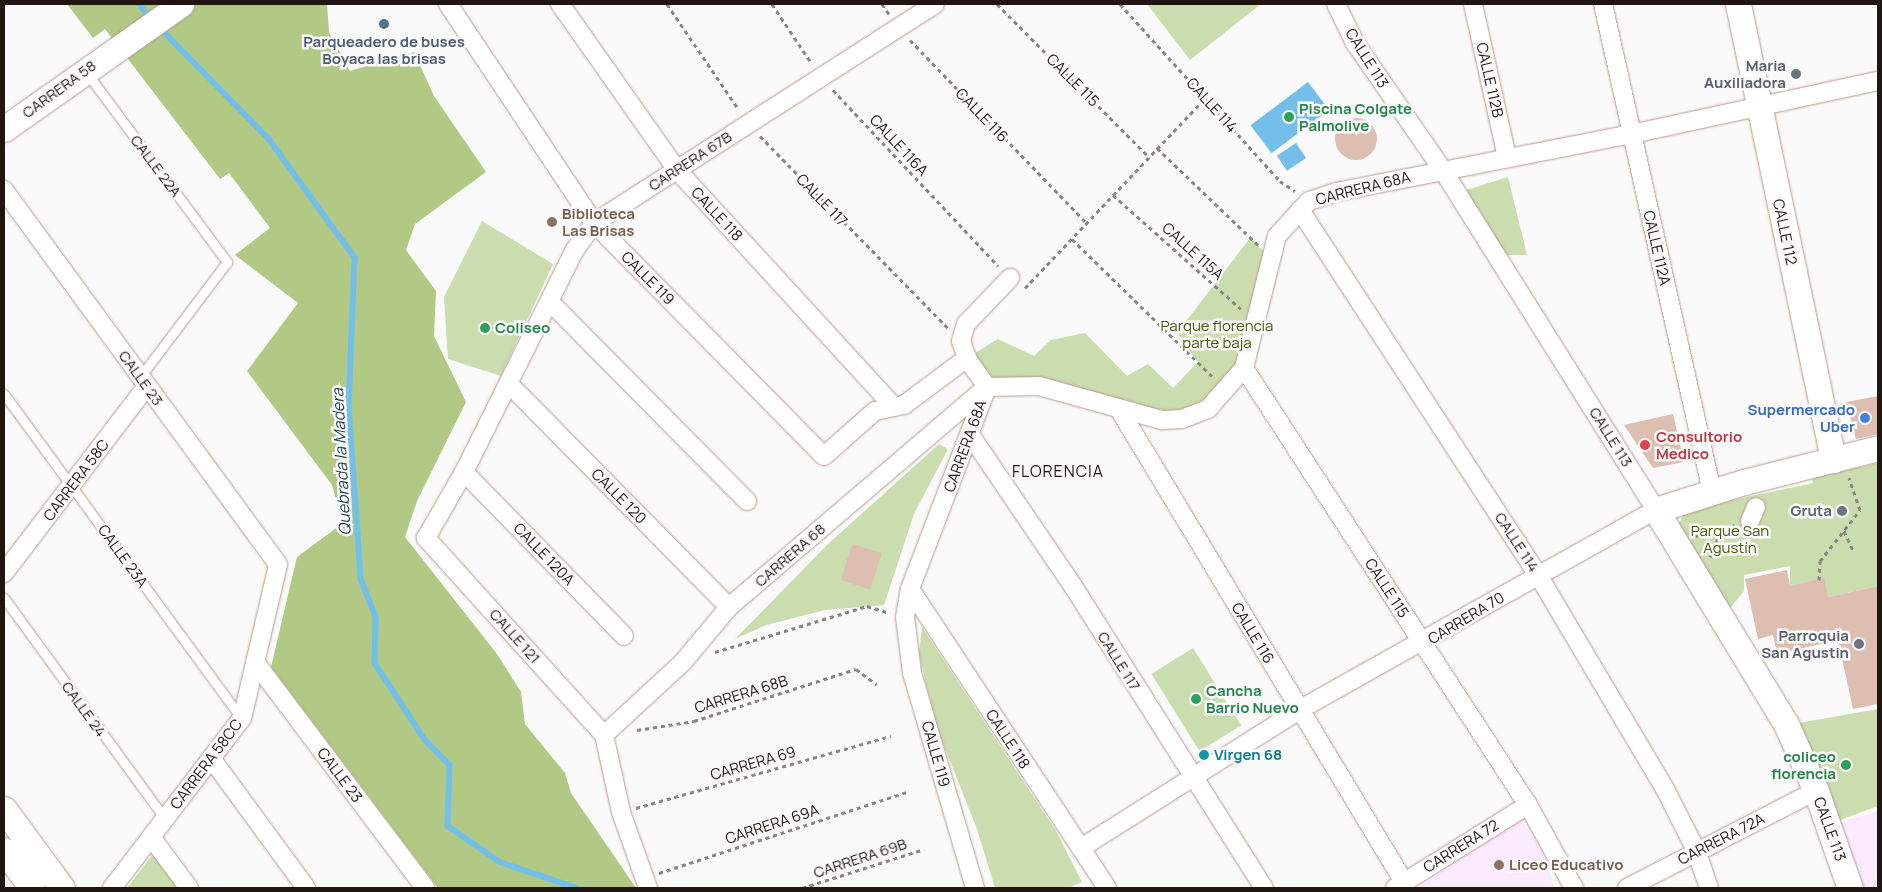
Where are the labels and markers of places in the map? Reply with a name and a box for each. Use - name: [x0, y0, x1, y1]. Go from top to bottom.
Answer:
- marker: Parqueadero de buses Boyaca las brisas: [378, 18, 390, 30]
- place label: Parqueadero de buses Boyaca las brisas: [303, 32, 465, 67]
- place label: Maria Auxiliadora: [1704, 56, 1786, 91]
- marker: Maria Auxiliadora: [1790, 68, 1802, 80]
- place label: Piscina Colgate Palmolive: [1299, 99, 1412, 134]
- marker: Piscina Colgate Palmolive: [1283, 111, 1295, 123]
- place label: Biblioteca Las Brisas: [562, 204, 635, 239]
- marker: Biblioteca Las Brisas: [546, 216, 558, 228]
- place label: Coliseo: [495, 319, 550, 337]
- marker: Coliseo: [479, 322, 491, 334]
- place label: Supermercado Uber: [1748, 400, 1855, 435]
- marker: Supermercado Uber: [1859, 412, 1871, 424]
- place label: Consultorio Medico: [1656, 427, 1742, 462]
- marker: Consultorio Medico: [1638, 438, 1652, 452]
- place label: Gruta: [1791, 502, 1832, 520]
- marker: Gruta: [1836, 505, 1848, 517]
- place label: Parroquia San Agustin: [1761, 626, 1849, 661]
- marker: Parroquia San Agustin: [1853, 638, 1865, 650]
- place label: Cancha Barrio Nuevo: [1206, 681, 1299, 716]
- marker: Cancha Barrio Nuevo: [1190, 693, 1202, 705]
- place label: Virgen 68: [1214, 746, 1282, 764]
- place label: coliceo florencia: [1771, 747, 1836, 782]
- marker: Virgen 68: [1198, 749, 1210, 761]
- marker: coliceo florencia: [1840, 759, 1852, 771]
- place label: Liceo Educativo: [1509, 856, 1623, 874]
- marker: Liceo Educativo: [1493, 859, 1505, 871]

